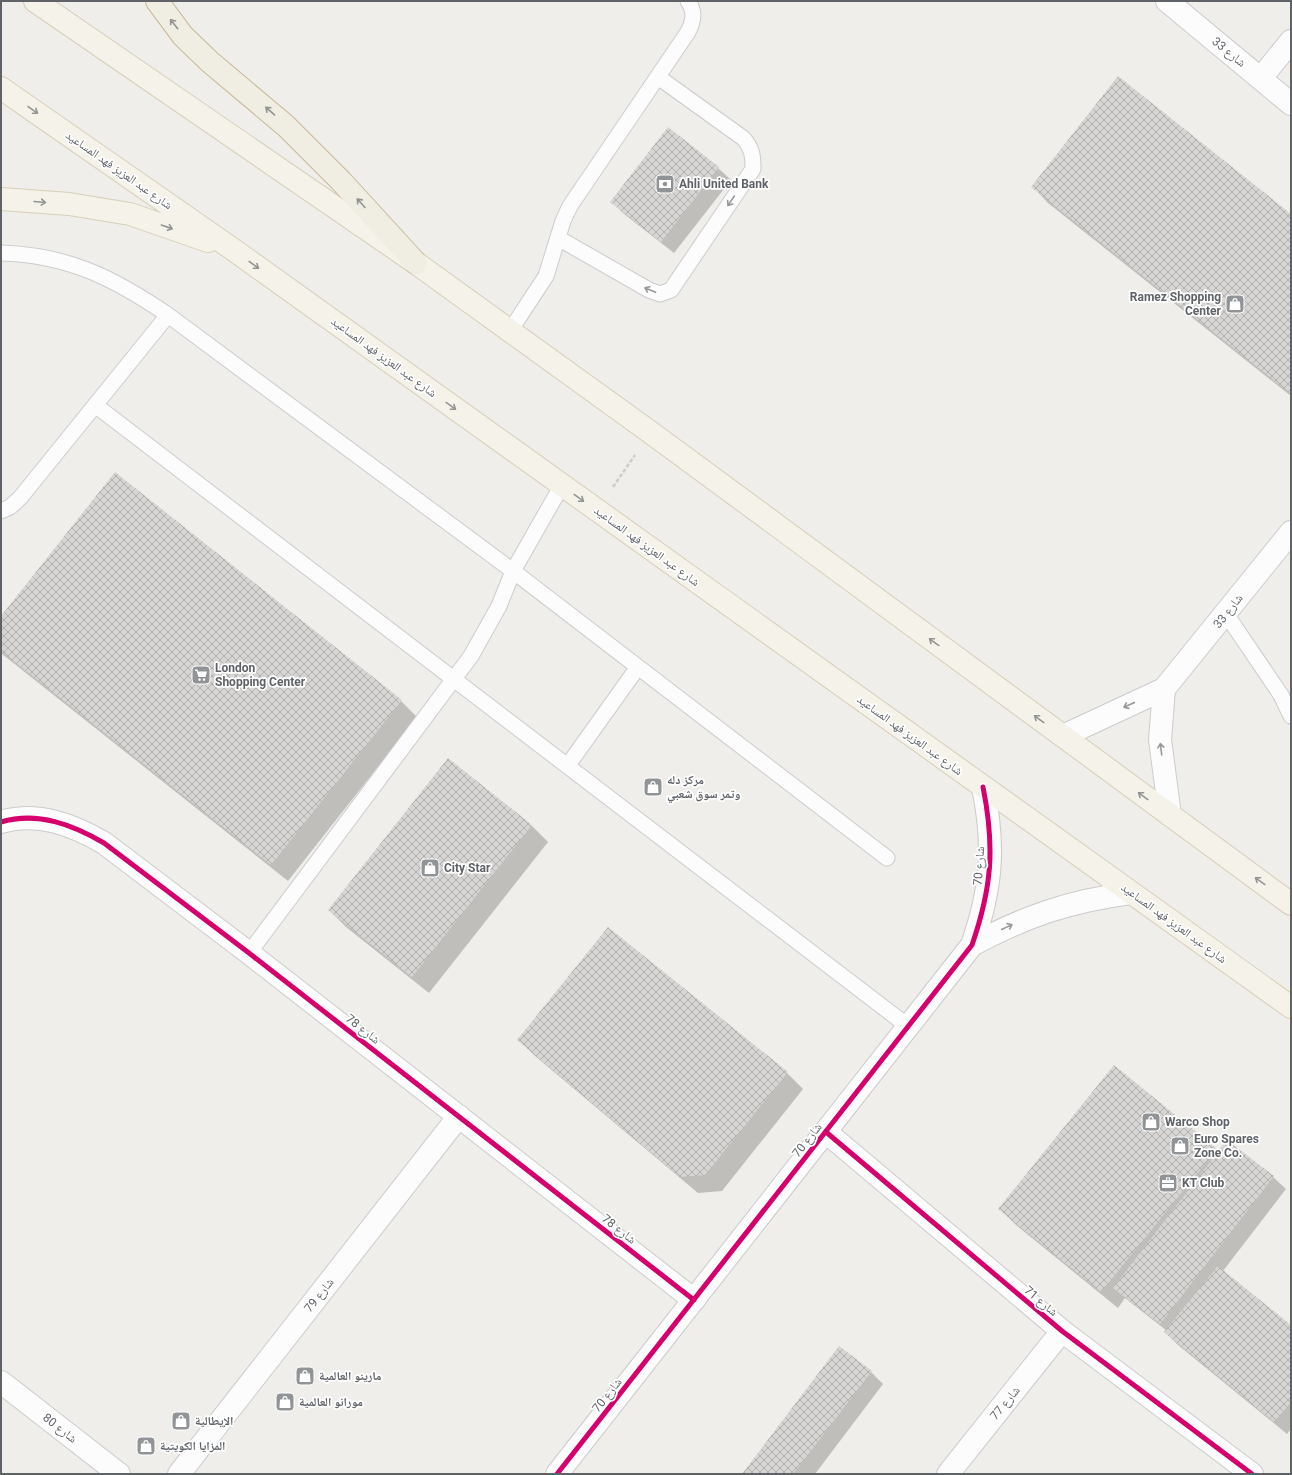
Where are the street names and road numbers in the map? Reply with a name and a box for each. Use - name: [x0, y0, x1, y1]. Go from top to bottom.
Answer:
- street label: شارع 33: [1209, 34, 1249, 71]
- street label: شارع عبد العزيز فهد المساعيد: [62, 128, 175, 213]
- street label: شارع عبد العزيز فهد المساعيد: [328, 314, 440, 401]
- street label: شارع عبد العزيز فهد المساعيد: [591, 503, 703, 590]
- street label: شارع 33: [1210, 591, 1246, 631]
- street label: شارع عبد العزيز فهد المساعيد: [854, 692, 966, 779]
- street label: شارع 70: [971, 846, 988, 886]
- street label: شارع عبد العزيز فهد المساعيد: [1118, 880, 1230, 967]
- street label: شارع 78: [343, 1011, 383, 1047]
- street label: شارع 70: [789, 1120, 825, 1160]
- street label: شارع 78: [599, 1211, 639, 1247]
- street label: شارع 79: [301, 1275, 337, 1315]
- street label: شارع 71: [1021, 1283, 1061, 1320]
- street label: شارع 70: [589, 1375, 625, 1415]
- street label: شارع 77: [987, 1383, 1024, 1423]
- street label: شارع 80: [40, 1410, 80, 1446]

